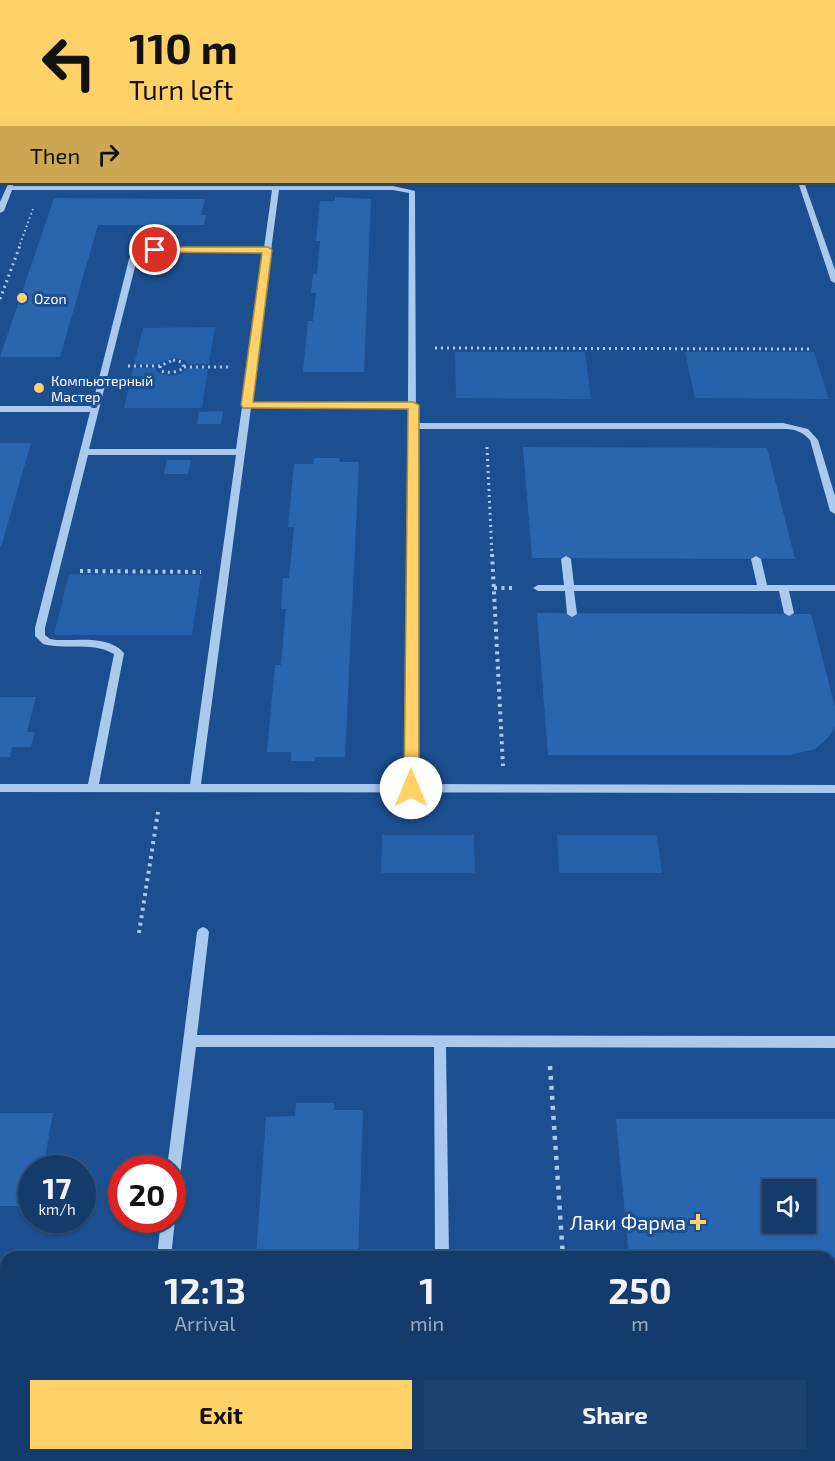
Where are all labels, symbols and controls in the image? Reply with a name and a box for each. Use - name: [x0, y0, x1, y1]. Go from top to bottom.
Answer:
- text: 110 m: [129, 22, 238, 72]
- icon: left: [30, 24, 108, 102]
- text: Turn left: [129, 73, 233, 105]
- icon: right: [92, 138, 125, 171]
- text: Then: [30, 142, 80, 168]
- pin: [129, 224, 180, 275]
- icon: arrive: [138, 233, 171, 266]
- place label: Ozon: [34, 290, 67, 307]
- marker: Ozon: [15, 291, 29, 305]
- place label: Компьютерный Мастер: [51, 372, 153, 405]
- marker: Компьютерный Мастер: [32, 381, 46, 395]
- position arrow: [379, 756, 443, 820]
- speed limit sign: 20: [108, 1155, 186, 1233]
- text: 17: [43, 1169, 71, 1205]
- map controls: [762, 1179, 816, 1233]
- button: sound: [762, 1179, 816, 1233]
- text: km/h: [38, 1200, 76, 1218]
- place label: Лаки Фарма: [570, 1210, 686, 1234]
- marker: Лаки Фарма: [691, 1215, 705, 1229]
- text: 12:13: [164, 1268, 246, 1311]
- text: 1: [419, 1268, 435, 1311]
- text: 250: [608, 1268, 672, 1311]
- text: Arrival: [175, 1311, 235, 1335]
- text: min: [410, 1311, 444, 1335]
- text: m: [631, 1311, 649, 1335]
- button: Exit: [30, 1380, 412, 1449]
- button: Share: [424, 1380, 806, 1449]

